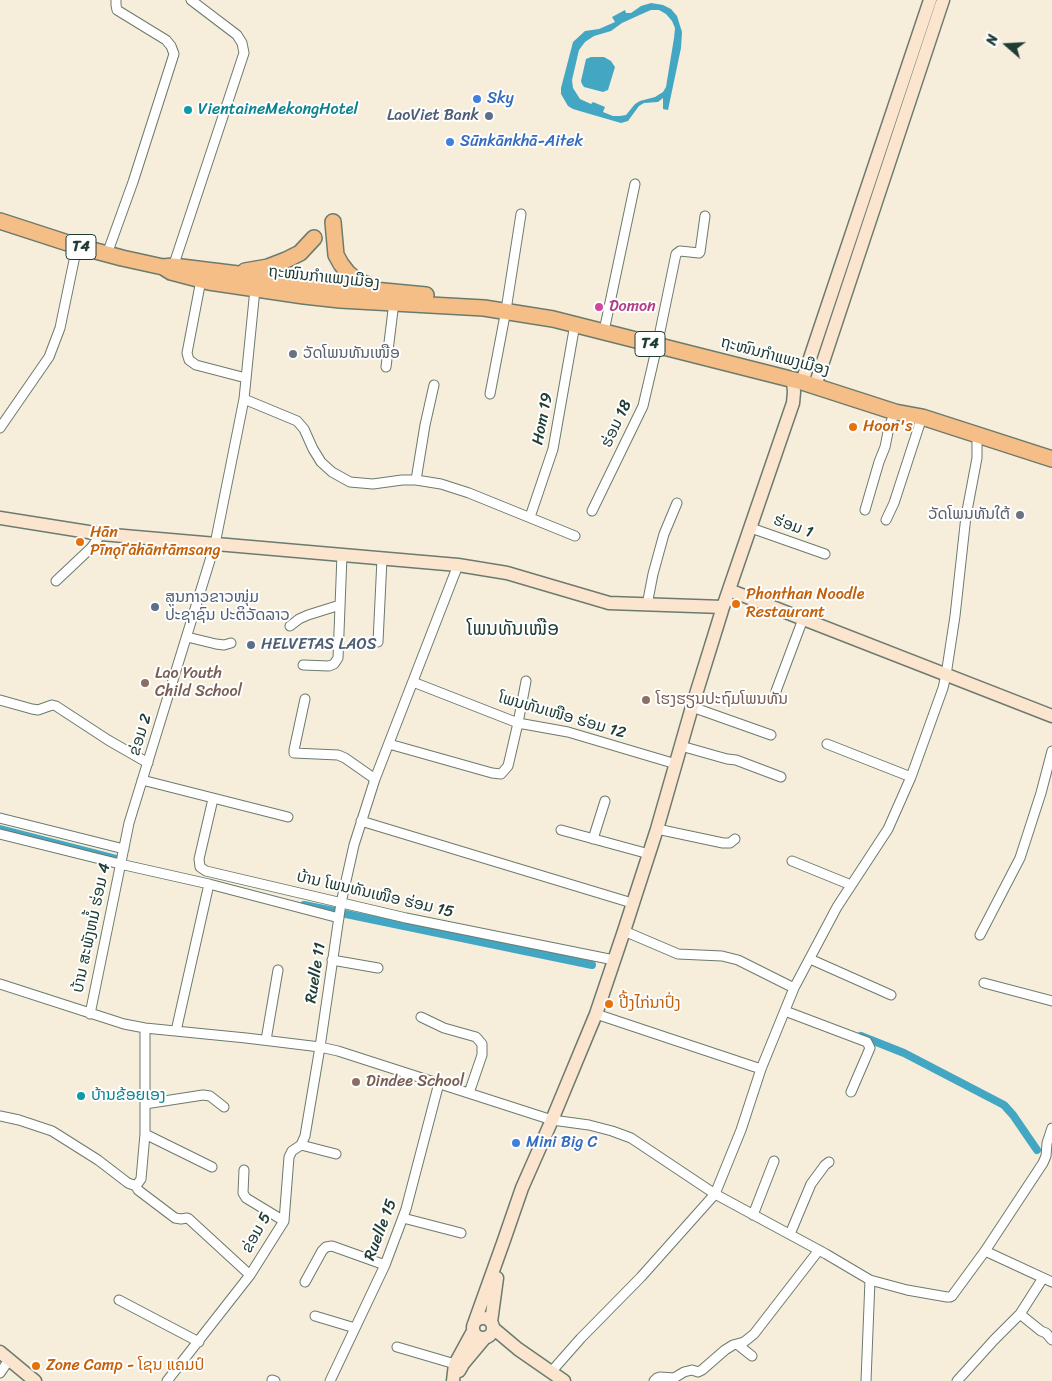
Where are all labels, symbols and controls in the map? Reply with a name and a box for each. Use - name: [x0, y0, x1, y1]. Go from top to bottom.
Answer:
- north arrow: [982, 20, 1032, 70]
- text: N: [979, 31, 1006, 49]
- place label: Sky: [487, 89, 514, 109]
- marker: Sky: [471, 93, 483, 105]
- place label: VientaineMekongHotel: [198, 100, 358, 120]
- marker: VientaineMekongHotel: [182, 104, 194, 116]
- place label: LaoViet Bank: [387, 106, 479, 126]
- marker: LaoViet Bank: [483, 110, 495, 122]
- place label: Sūnkānkhā-Aitek: [460, 132, 583, 152]
- marker: Sūnkānkhā-Aitek: [444, 136, 456, 148]
- road number: T4: [66, 234, 96, 260]
- street label: ຖະໜົນກຳແພງເມືອງ: [267, 263, 381, 293]
- place label: Domon: [609, 297, 656, 317]
- marker: Domon: [593, 301, 605, 313]
- road number: T4: [635, 332, 665, 356]
- street label: ຖະໜົນກຳແພງເມືອງ: [718, 333, 832, 381]
- place label: ວັດໂພນທັນເໜືອ: [303, 344, 400, 364]
- marker: ວັດໂພນທັນເໜືອ: [287, 348, 299, 360]
- street label: Hom 19: [529, 391, 557, 447]
- street label: ຮ່ອມ 18: [598, 397, 636, 451]
- place label: Hoon's: [863, 417, 913, 437]
- marker: Hoon's: [847, 421, 859, 433]
- place label: ວັດໂພນທັນໃຕ້: [928, 505, 1010, 525]
- marker: ວັດໂພນທັນໃຕ້: [1014, 509, 1026, 521]
- street label: ຮ່ອມ 1: [771, 511, 815, 543]
- place label: Hān Pīnǭi’āhāntāmsang: [90, 523, 221, 561]
- marker: Hān Pīnǭi’āhāntāmsang: [74, 536, 86, 548]
- place label: Phonthan Noodle Restaurant: [746, 585, 865, 623]
- place label: ສູນກາວຂາວໜຸ່ມ ປະຊາຊົນ ປະຕິວັດລາວ: [165, 588, 290, 626]
- marker: Phonthan Noodle Restaurant: [730, 598, 742, 610]
- marker: ສູນກາວຂາວໜຸ່ມ ປະຊາຊົນ ປະຕິວັດລາວ: [149, 601, 161, 613]
- district label: ໂພນທັນເໜືອ: [467, 619, 559, 641]
- place label: HELVETAS LAOS: [261, 635, 377, 655]
- marker: HELVETAS LAOS: [245, 639, 257, 651]
- place label: Lao Youth Child School: [155, 664, 242, 702]
- marker: Lao Youth Child School: [139, 677, 151, 689]
- street label: ໂພນທັນເໜືອ ຮ່ອມ 12: [496, 689, 628, 743]
- place label: ໂຮງຮຽນປະຖົມໂພນທັນ: [656, 690, 788, 710]
- marker: ໂຮງຮຽນປະຖົມໂພນທັນ: [640, 694, 652, 706]
- street label: ຂ່ອມ 2: [126, 712, 156, 758]
- street label: ບ້ານ ສະພັງຫມໍ້ ຮ່ອມ 4: [69, 861, 115, 995]
- street label: ບ້ານ ໂພນທັນເໜືອ ຮ່ອມ 15: [294, 868, 456, 922]
- street label: Ruelle 11: [302, 941, 330, 1005]
- place label: ປີ້ງໄກ່ນາປົ່ງ: [619, 994, 681, 1014]
- marker: ປີ້ງໄກ່ນາປົ່ງ: [603, 998, 615, 1010]
- place label: Dindee School: [366, 1072, 464, 1092]
- marker: Dindee School: [350, 1076, 362, 1088]
- place label: ບ້ານຂ້ອຍເອງ: [91, 1086, 166, 1106]
- marker: ບ້ານຂ້ອຍເອງ: [75, 1090, 87, 1102]
- place label: Mini Big C: [526, 1133, 597, 1153]
- marker: Mini Big C: [510, 1137, 522, 1149]
- street label: Ruelle 15: [361, 1197, 401, 1263]
- street label: ຂ່ອມ 5: [238, 1209, 276, 1257]
- place label: Zone Camp - ໂຊນ ແຄມປ໌: [46, 1356, 204, 1376]
- marker: Zone Camp - ໂຊນ ແຄມປ໌: [30, 1360, 42, 1372]

